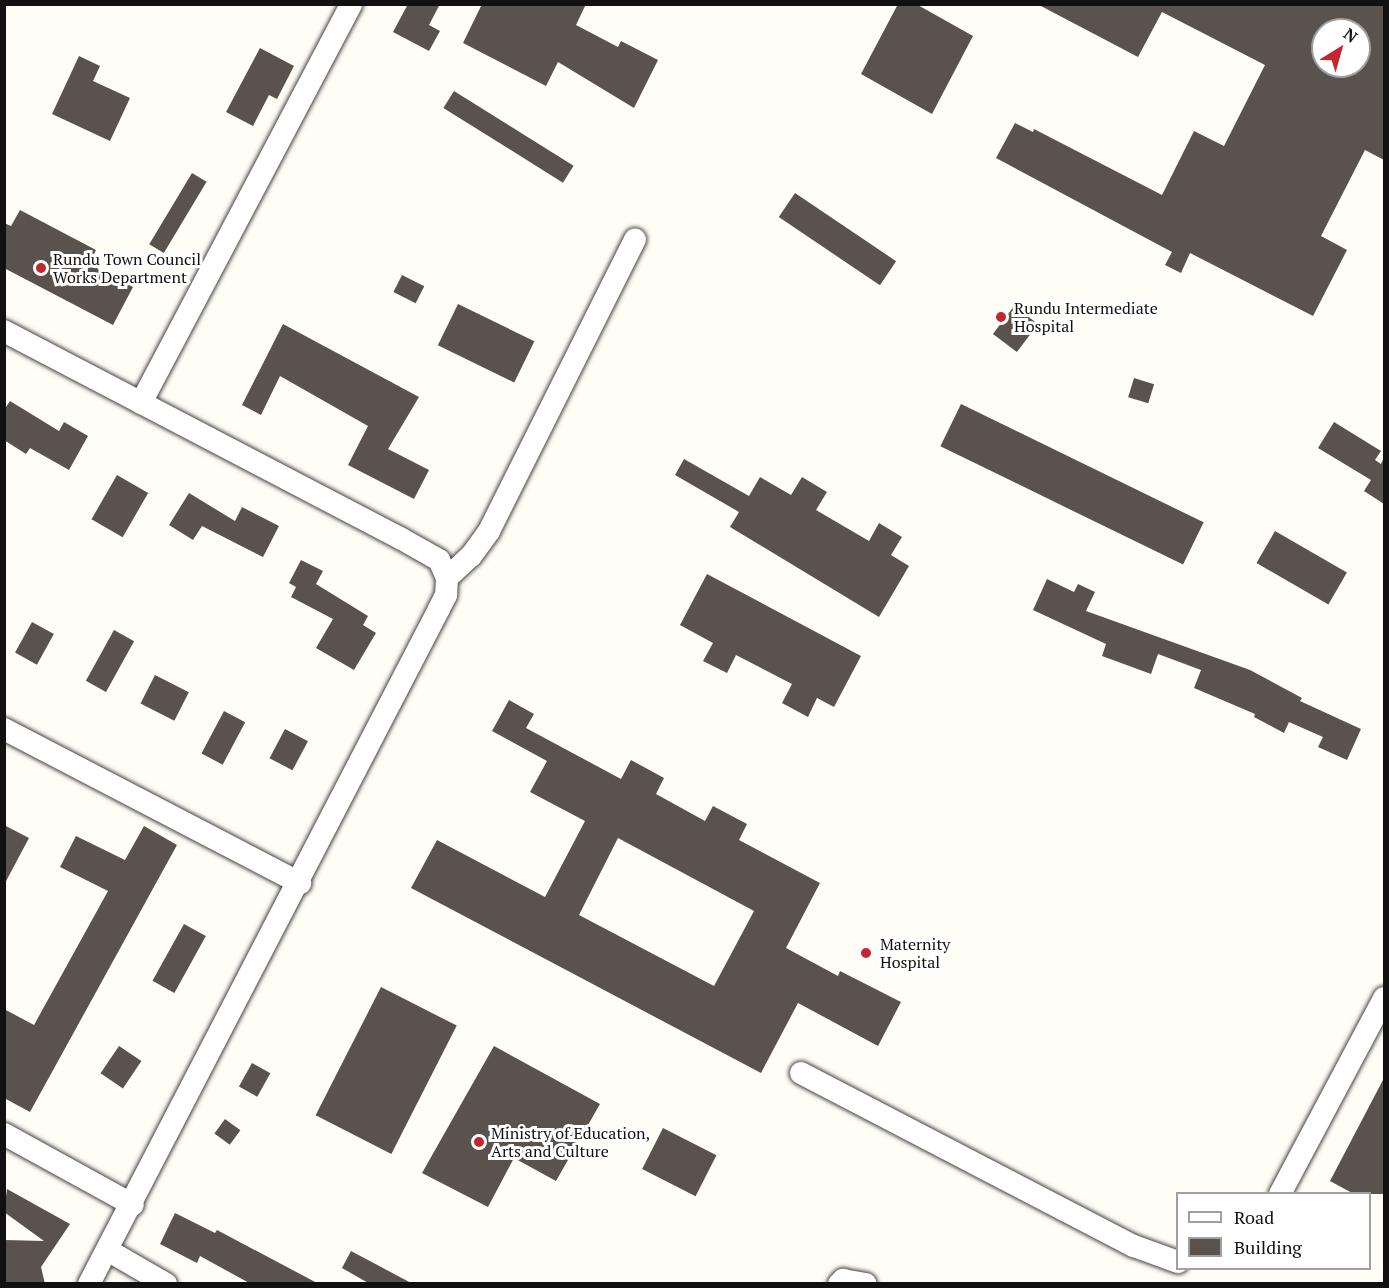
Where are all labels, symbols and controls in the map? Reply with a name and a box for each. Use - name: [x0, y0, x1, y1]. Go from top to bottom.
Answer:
- north arrow: [1311, 18, 1371, 78]
- text: N: [1339, 23, 1362, 48]
- place label: Rundu Town Council Works Department: [53, 249, 201, 287]
- marker: Rundu Town Council Works Department: [34, 261, 48, 275]
- place label: Rundu Intermediate Hospital: [1014, 298, 1158, 336]
- marker: Rundu Intermediate Hospital: [992, 308, 1010, 326]
- place label: Maternity Hospital: [880, 934, 950, 972]
- marker: Maternity Hospital: [857, 944, 875, 962]
- place label: Ministry of Education, Arts and Culture: [491, 1123, 650, 1161]
- marker: Ministry of Education, Arts and Culture: [472, 1135, 486, 1149]
- legend: [1176, 1192, 1371, 1270]
- text: Road: [1234, 1205, 1274, 1229]
- text: Building: [1234, 1235, 1302, 1259]

